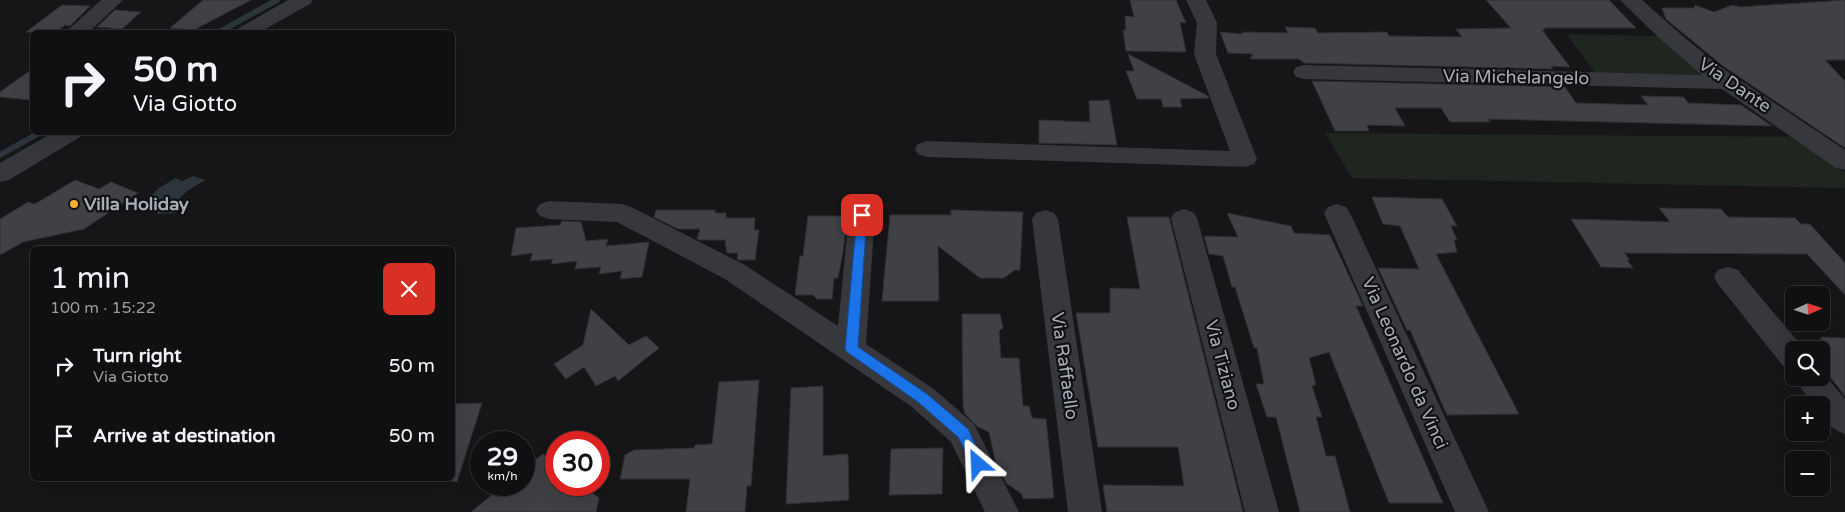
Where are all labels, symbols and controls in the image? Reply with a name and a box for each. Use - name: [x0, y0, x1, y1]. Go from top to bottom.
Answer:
- text: 50 m: [133, 49, 218, 91]
- icon: right: [50, 50, 115, 115]
- street label: Via Dante: [1695, 53, 1775, 117]
- street label: Via Michelangelo: [1443, 65, 1590, 89]
- text: Via Giotto: [133, 91, 237, 117]
- place label: Villa Holiday: [84, 193, 189, 215]
- pin: [841, 194, 883, 236]
- marker: Villa Holiday: [68, 198, 80, 210]
- icon: arrive: [848, 201, 876, 229]
- text: 1 min: [50, 260, 130, 297]
- button: close: [383, 263, 435, 315]
- street label: Via Leonardo da Vinci: [1357, 274, 1453, 452]
- north arrow: [1785, 286, 1830, 331]
- map controls: [1785, 286, 1830, 496]
- text: 100 m · 15:22: [50, 298, 156, 318]
- street label: Via Raffaello: [1047, 311, 1083, 421]
- street label: Via Tiziano: [1200, 318, 1246, 412]
- button: search: [1785, 341, 1830, 386]
- text: Turn right: [93, 345, 181, 367]
- icon: right: [50, 352, 78, 380]
- text: 50 m: [389, 355, 435, 377]
- text: Via Giotto: [93, 367, 169, 387]
- button: +: [1785, 396, 1830, 441]
- icon: arrive: [50, 422, 78, 450]
- text: Arrive at destination: [93, 425, 276, 447]
- text: 50 m: [389, 425, 435, 447]
- speed limit sign: 30: [545, 431, 610, 496]
- position arrow: [951, 437, 1003, 489]
- text: 29: [487, 442, 518, 472]
- button: −: [1785, 451, 1830, 496]
- text: km/h: [487, 469, 518, 483]

